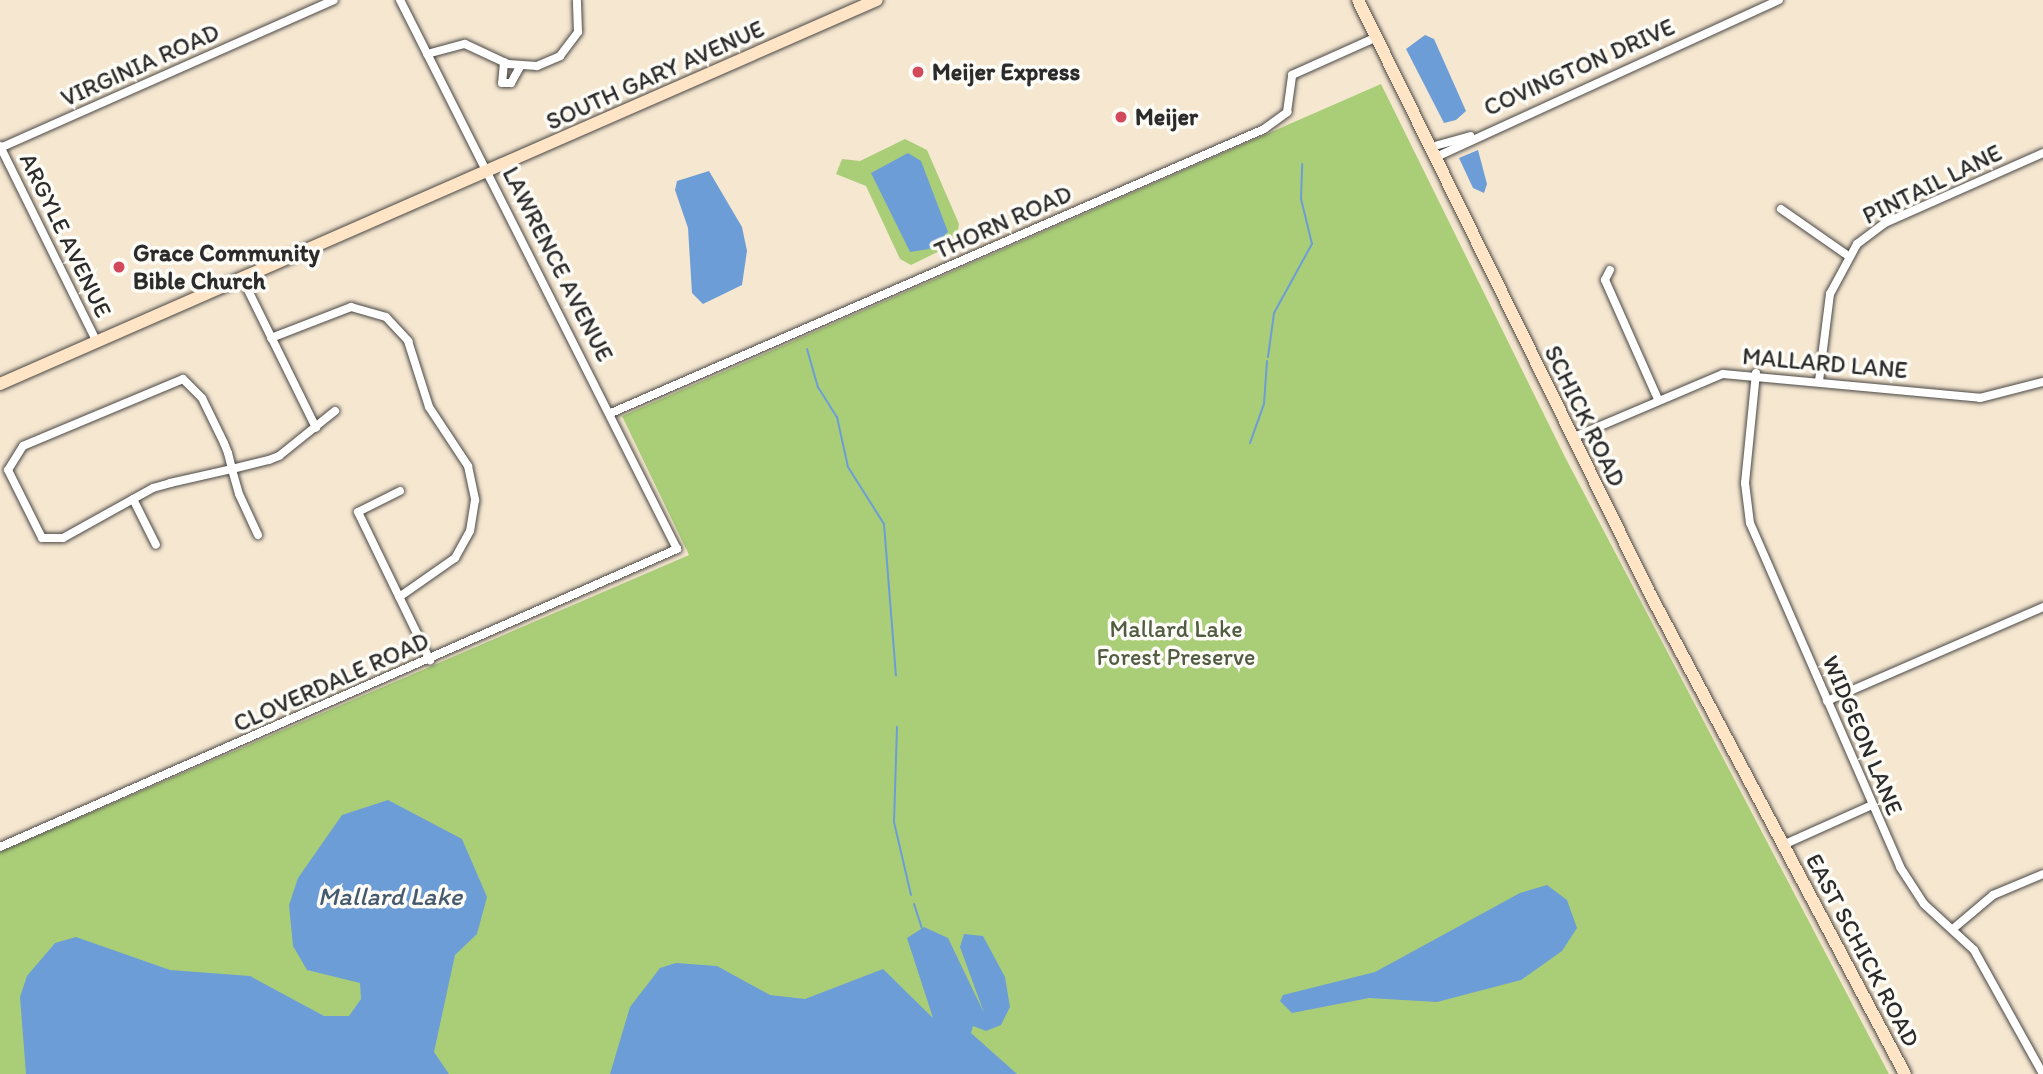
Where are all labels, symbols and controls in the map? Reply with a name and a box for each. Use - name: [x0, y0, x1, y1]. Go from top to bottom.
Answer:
- street label: COVINGTON DRIVE: [1479, 12, 1679, 122]
- street label: SOUTH GARY AVENUE: [542, 14, 768, 136]
- street label: VIRGINIA ROAD: [57, 17, 223, 113]
- place label: Meijer Express: [932, 58, 1079, 86]
- marker: Meijer Express: [910, 64, 926, 80]
- place label: Meijer: [1135, 103, 1198, 131]
- marker: Meijer: [1113, 109, 1129, 125]
- street label: PINTAIL LANE: [1858, 138, 2006, 230]
- street label: ARGYLE AVENUE: [14, 148, 118, 322]
- street label: LAWRENCE AVENUE: [497, 162, 619, 366]
- street label: THORN ROAD: [930, 179, 1076, 265]
- place label: Grace Community Bible Church: [133, 239, 320, 295]
- marker: Grace Community Bible Church: [111, 259, 127, 275]
- street label: SCHICK ROAD: [1539, 341, 1631, 491]
- street label: MALLARD LANE: [1741, 341, 1909, 385]
- park label: Mallard Lake Forest Preserve: [1097, 615, 1255, 671]
- street label: CLOVERDALE ROAD: [229, 626, 433, 738]
- street label: WIDGEON LANE: [1816, 651, 1910, 819]
- street label: EAST SCHICK ROAD: [1800, 849, 1926, 1051]
- water label: Mallard Lake: [318, 881, 462, 913]

